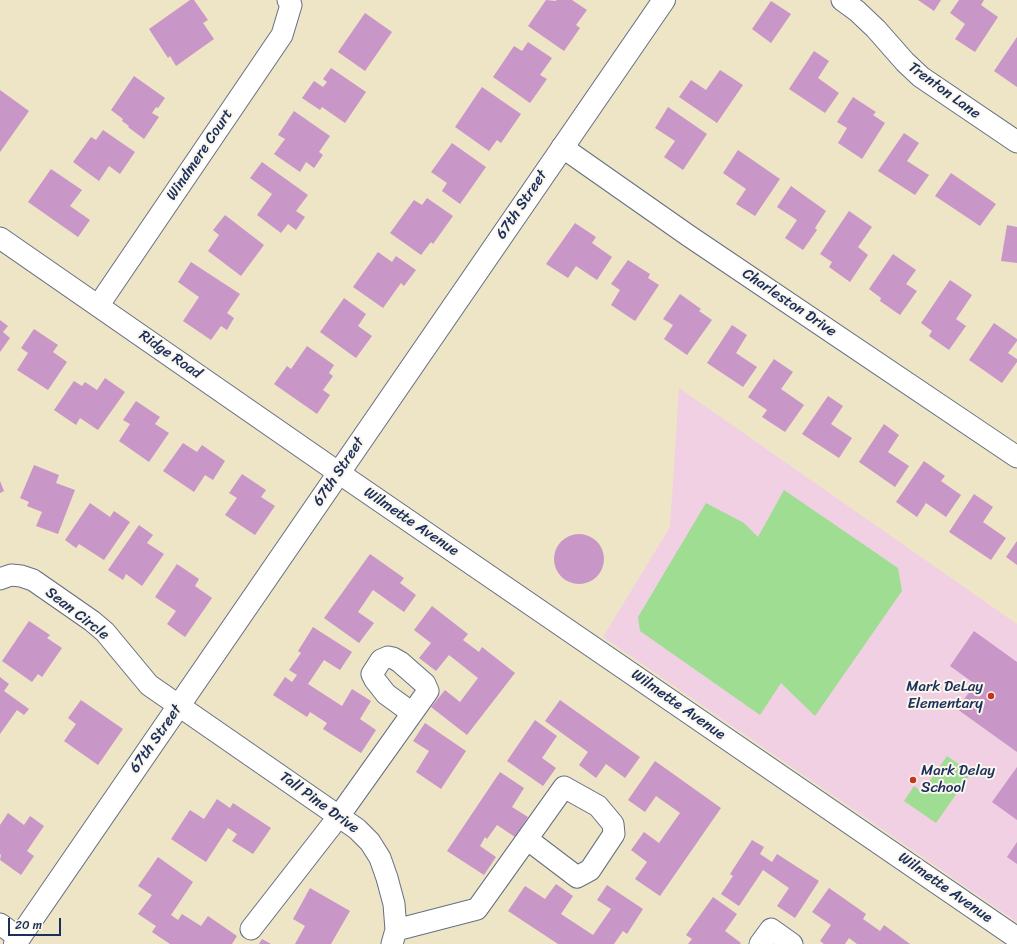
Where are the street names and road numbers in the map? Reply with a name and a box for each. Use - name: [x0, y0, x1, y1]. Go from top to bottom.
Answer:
- street label: Trenton Lane: [904, 59, 984, 123]
- street label: Windmere Court: [163, 106, 237, 204]
- street label: 67th Street: [492, 167, 552, 243]
- street label: Charleston Drive: [738, 265, 840, 341]
- street label: Ridge Road: [135, 327, 205, 383]
- street label: 67th Street: [309, 434, 369, 510]
- street label: Wilmette Avenue: [360, 484, 462, 560]
- street label: Sean Circle: [42, 584, 112, 644]
- street label: Wilmette Avenue: [628, 666, 728, 744]
- street label: 67th Street: [126, 701, 186, 777]
- street label: Tall Pine Drive: [276, 768, 362, 838]
- street label: Wilmette Avenue: [895, 849, 995, 927]

